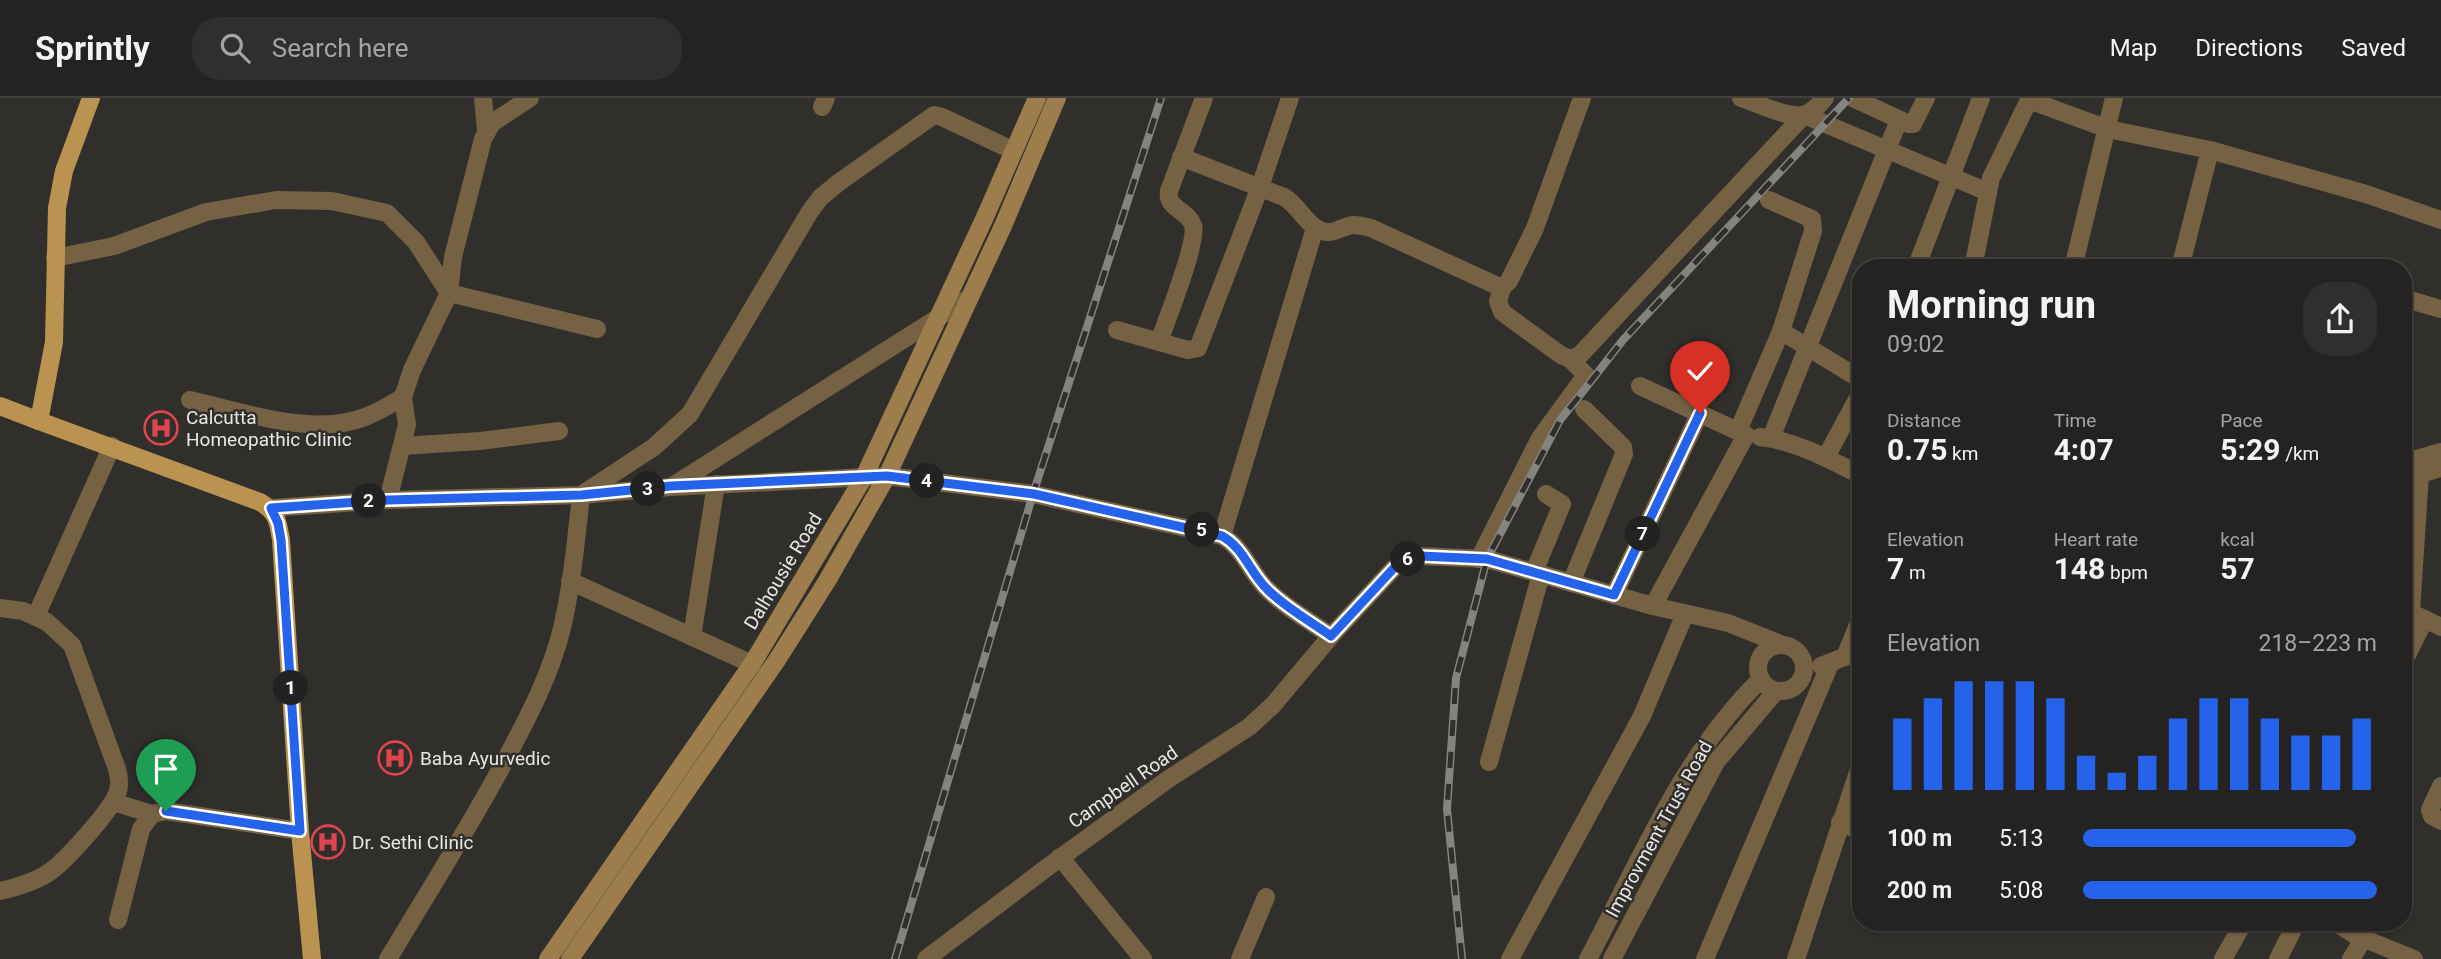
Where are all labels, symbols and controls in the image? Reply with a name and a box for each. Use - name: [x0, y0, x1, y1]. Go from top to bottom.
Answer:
- search box: [192, 17, 682, 80]
- text: Sprintly: [35, 29, 150, 68]
- icon: search: [216, 29, 254, 67]
- text: Search here: [272, 33, 409, 63]
- text: Map: [2110, 34, 2157, 62]
- text: Directions: [2195, 34, 2303, 62]
- text: Saved: [2341, 34, 2406, 62]
- button: share: [2303, 282, 2377, 356]
- text: Morning run: [1887, 283, 2096, 327]
- text: 09:02: [1887, 331, 1944, 358]
- pin: [1670, 341, 1730, 413]
- icon: check: [1681, 352, 1719, 390]
- place label: Calcutta Homeopathic Clinic: [186, 406, 352, 451]
- hospital icon: Calcutta Homeopathic Clinic: [142, 409, 180, 447]
- text: Distance: [1887, 409, 1961, 432]
- text: Time: [2054, 409, 2096, 432]
- text: Pace: [2220, 409, 2263, 432]
- text: 0.75: [1887, 432, 1947, 467]
- text: 4:07: [2054, 432, 2114, 467]
- text: 5:29: [2220, 432, 2280, 467]
- text: km: [1947, 442, 1978, 465]
- text: /km: [2280, 442, 2319, 465]
- pin: 4: [909, 464, 944, 498]
- text: 4: [921, 469, 932, 492]
- pin: 3: [630, 472, 666, 506]
- text: 3: [642, 477, 653, 500]
- pin: 2: [352, 484, 386, 518]
- text: 2: [363, 489, 374, 512]
- street label: Dalhousie Road: [739, 508, 827, 634]
- pin: 5: [1184, 512, 1220, 548]
- pin: 7: [1626, 516, 1660, 551]
- text: 5: [1196, 518, 1207, 541]
- text: 7: [1637, 522, 1648, 545]
- text: Elevation: [1887, 528, 1964, 551]
- text: Heart rate: [2054, 528, 2138, 551]
- text: kcal: [2220, 528, 2255, 551]
- pin: 6: [1390, 542, 1426, 576]
- text: 6: [1402, 547, 1413, 570]
- text: 7: [1887, 551, 1904, 586]
- text: 148: [2054, 551, 2105, 586]
- text: 57: [2220, 551, 2255, 586]
- text: m: [1904, 561, 1926, 584]
- text: bpm: [2105, 561, 2148, 584]
- text: Elevation: [1887, 630, 1980, 657]
- text: 218–223 m: [2258, 630, 2377, 657]
- pin: 1: [274, 670, 308, 706]
- text: 1: [285, 676, 296, 699]
- street label: Improvment Trust Road: [1601, 737, 1717, 921]
- pin: [136, 739, 196, 811]
- hospital icon: Baba Ayurvedic: [376, 739, 414, 777]
- street label: Campbell Road: [1064, 741, 1182, 833]
- place label: Baba Ayurvedic: [420, 747, 550, 770]
- icon: arrive: [147, 750, 185, 788]
- hospital icon: Dr. Sethi Clinic: [309, 823, 347, 861]
- text: 100 m: [1887, 825, 1952, 852]
- text: 5:13: [1999, 825, 2043, 852]
- place label: Dr. Sethi Clinic: [352, 831, 474, 854]
- text: 200 m: [1887, 877, 1952, 904]
- text: 5:08: [1999, 877, 2043, 904]

